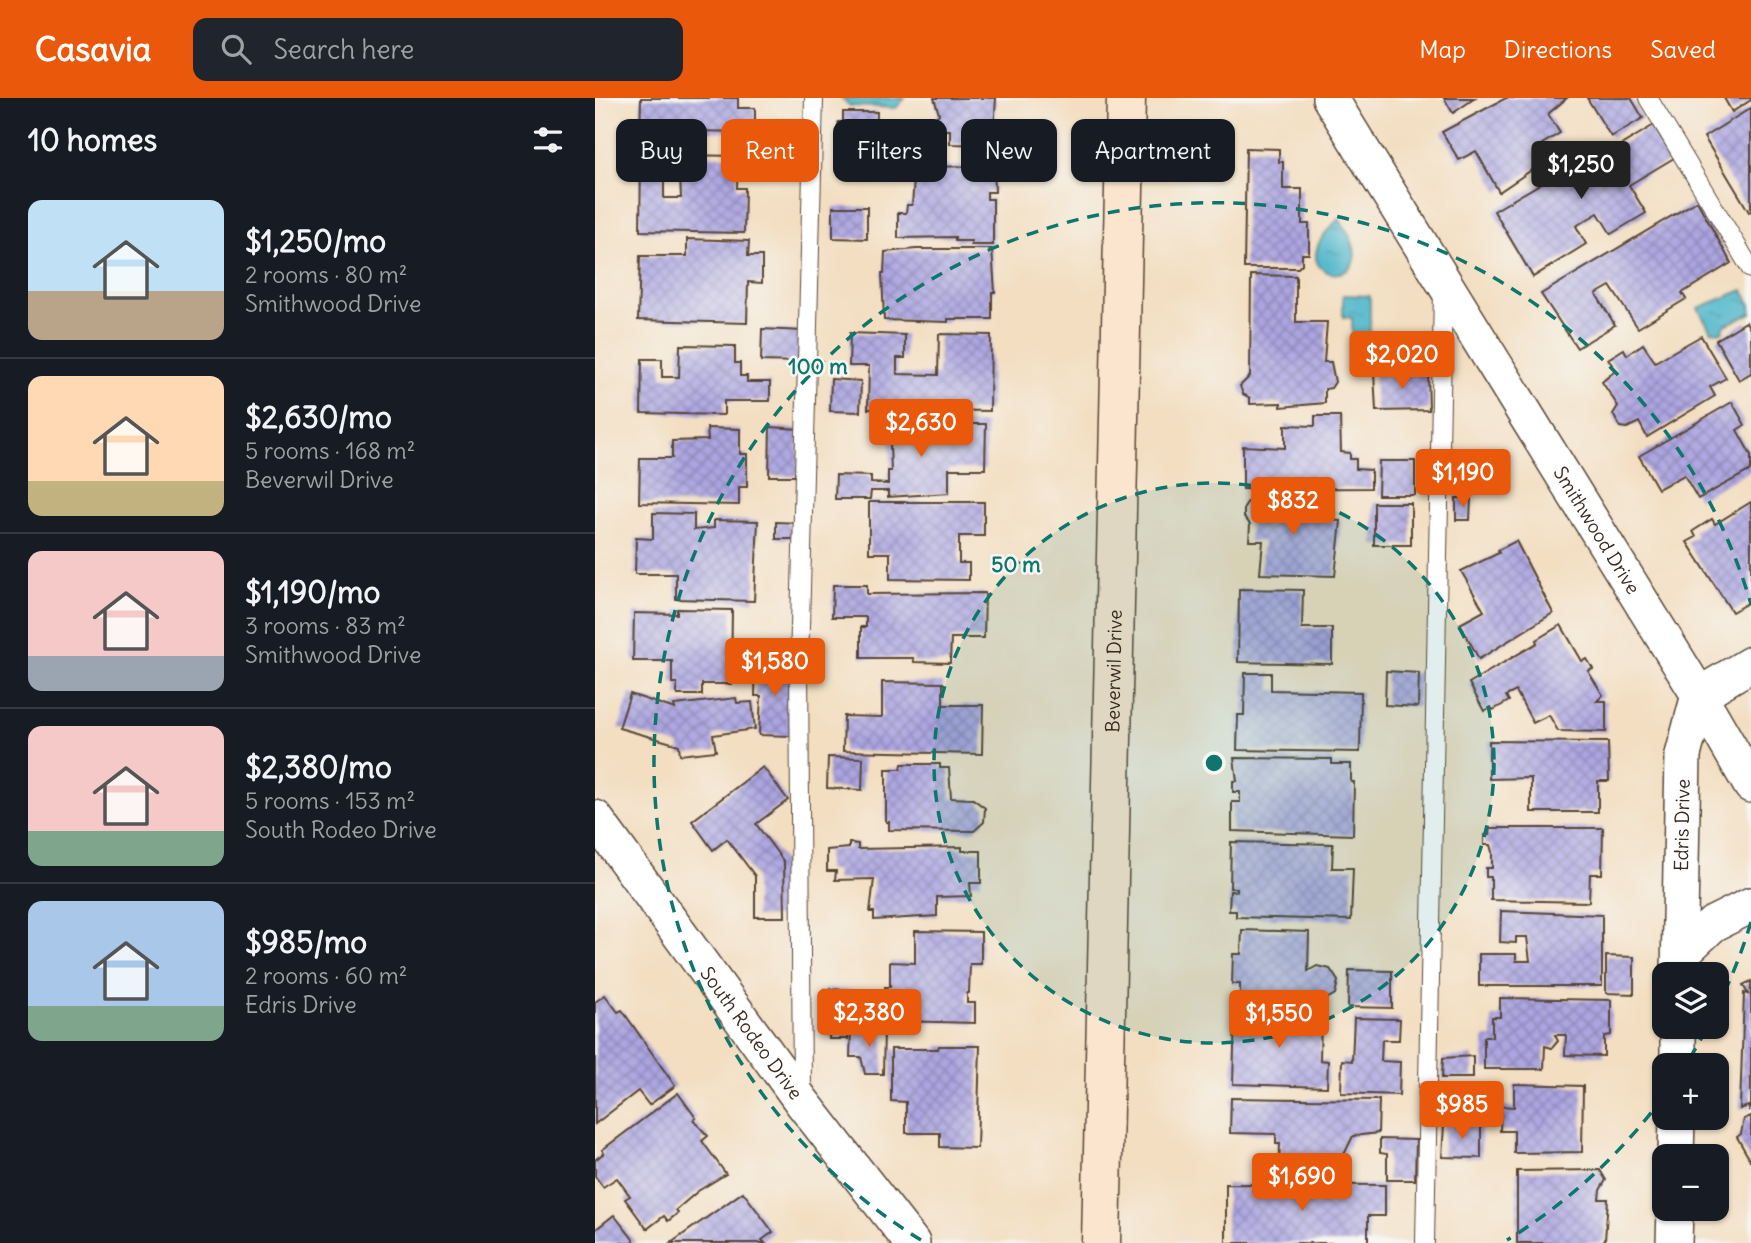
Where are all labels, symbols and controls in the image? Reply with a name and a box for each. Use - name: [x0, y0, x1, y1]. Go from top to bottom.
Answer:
- search box: [193, 18, 683, 81]
- text: Casavia: [35, 28, 151, 70]
- icon: search: [217, 30, 255, 68]
- text: Search here: [273, 33, 414, 66]
- text: Map: [1419, 34, 1466, 64]
- text: Directions: [1504, 34, 1612, 64]
- text: Saved: [1650, 34, 1716, 64]
- chip: Buy: [616, 119, 707, 182]
- chip: Rent: [721, 119, 819, 182]
- chip: Filters: [833, 119, 947, 182]
- chip: New: [961, 119, 1057, 182]
- chip: Apartment: [1071, 119, 1235, 182]
- text: 10 homes: [28, 121, 157, 159]
- icon: filters: [529, 121, 567, 159]
- pin: $1,250: [1524, 141, 1638, 201]
- text: $1,250: [1547, 149, 1615, 178]
- text: $1,250/mo: [245, 222, 386, 260]
- icon: home: [84, 228, 168, 312]
- text: 2 rooms · 80 m²: [245, 260, 407, 289]
- text: Smithwood Drive: [245, 289, 421, 318]
- pin: $2,020: [1345, 331, 1459, 391]
- text: $2,020: [1365, 339, 1439, 368]
- text: 100 m: [788, 353, 848, 380]
- text: $2,630/mo: [245, 398, 392, 436]
- pin: $2,630: [864, 400, 978, 459]
- icon: home: [84, 404, 168, 488]
- text: $2,630: [885, 407, 957, 436]
- text: 5 rooms · 168 m²: [245, 436, 415, 465]
- pin: $1,190: [1406, 450, 1520, 509]
- text: $1,190: [1432, 457, 1494, 486]
- street label: Smithwood Drive: [1549, 462, 1646, 598]
- text: Beverwil Drive: [245, 465, 394, 494]
- pin: $832: [1252, 478, 1334, 537]
- text: $832: [1267, 485, 1319, 514]
- text: 50 m: [991, 551, 1041, 578]
- text: $1,190/mo: [245, 573, 380, 611]
- icon: home: [84, 579, 168, 663]
- street label: Beverwil Drive: [1100, 609, 1127, 733]
- text: 3 rooms · 83 m²: [245, 611, 406, 640]
- pin: $1,580: [718, 638, 832, 698]
- text: Smithwood Drive: [245, 640, 421, 669]
- text: $1,580: [741, 646, 809, 675]
- text: $2,380/mo: [245, 748, 392, 786]
- centre of rings: [1202, 751, 1226, 775]
- icon: home: [84, 754, 168, 838]
- street label: Edris Drive: [1669, 779, 1695, 871]
- text: 5 rooms · 153 m²: [245, 786, 415, 815]
- text: South Rodeo Drive: [245, 815, 437, 844]
- text: $985/mo: [245, 923, 367, 961]
- icon: home: [84, 929, 168, 1013]
- text: 2 rooms · 60 m²: [245, 961, 407, 990]
- street label: South Rodeo Drive: [695, 962, 808, 1104]
- map controls: [1652, 962, 1729, 1221]
- button: layers: [1652, 962, 1729, 1039]
- text: Edris Drive: [245, 990, 357, 1019]
- pin: $2,380: [812, 990, 926, 1049]
- pin: $1,550: [1222, 990, 1336, 1050]
- text: $2,380: [833, 997, 905, 1026]
- text: $1,550: [1245, 998, 1313, 1027]
- button: +: [1652, 1053, 1729, 1130]
- pin: $985: [1421, 1082, 1503, 1141]
- text: $985: [1436, 1089, 1488, 1118]
- button: −: [1652, 1144, 1729, 1221]
- pin: $1,690: [1245, 1154, 1359, 1213]
- text: $1,690: [1268, 1161, 1336, 1190]

